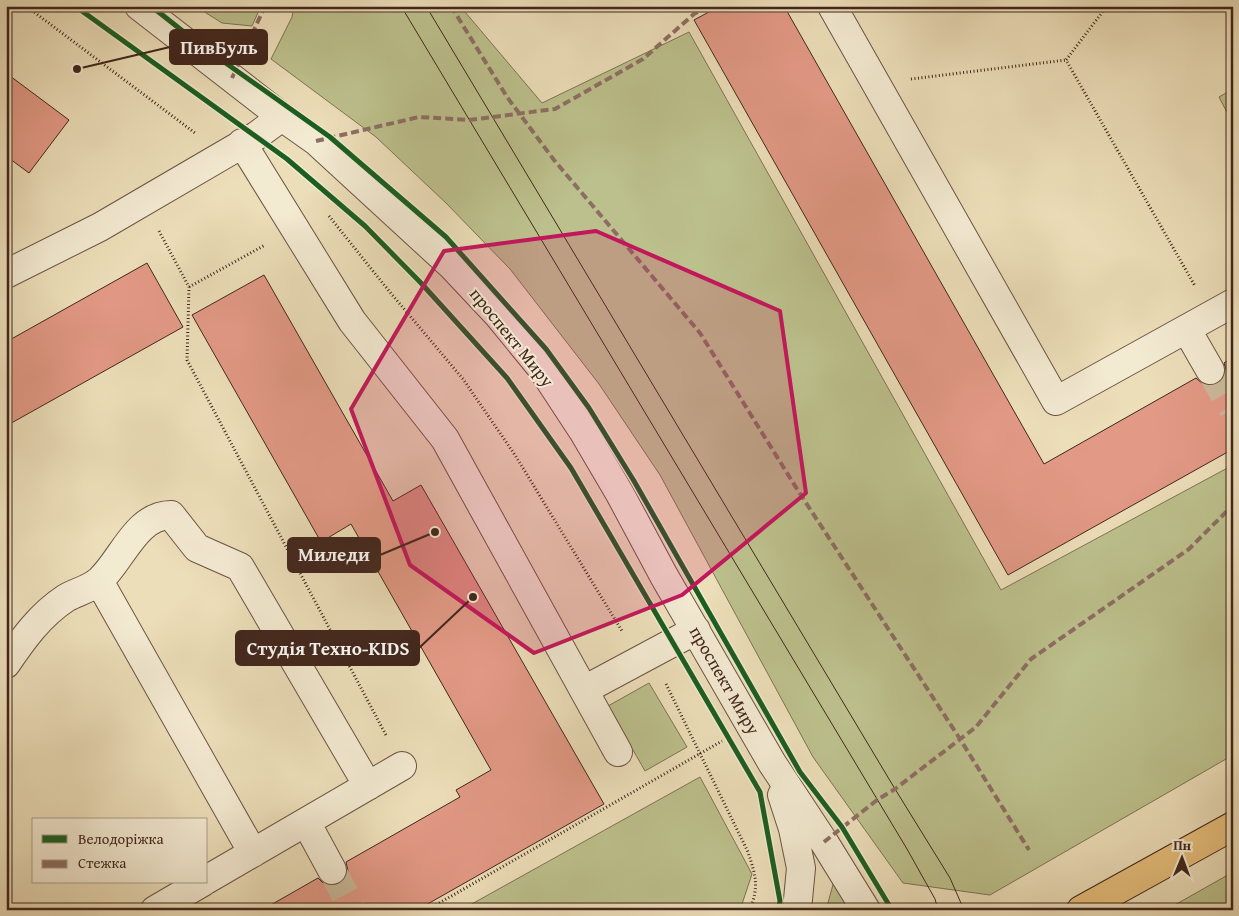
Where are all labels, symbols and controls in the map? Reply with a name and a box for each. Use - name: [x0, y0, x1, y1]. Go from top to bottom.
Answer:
- callout: ПивБуль: [170, 30, 267, 64]
- text: ПивБуль: [180, 33, 258, 61]
- street label: проспект Миру: [463, 281, 561, 393]
- callout: Миледи: [288, 538, 380, 572]
- text: Миледи: [298, 540, 370, 568]
- street label: проспект Миру: [683, 621, 767, 739]
- callout: Студія Техно-KIDS: [236, 631, 419, 665]
- text: Студія Техно-KIDS: [247, 634, 409, 662]
- legend: [32, 818, 208, 884]
- text: Велодоріжка: [78, 828, 164, 849]
- north arrow: [1156, 834, 1206, 884]
- text: Пн: [1173, 835, 1192, 855]
- text: Стежка: [78, 852, 127, 873]

